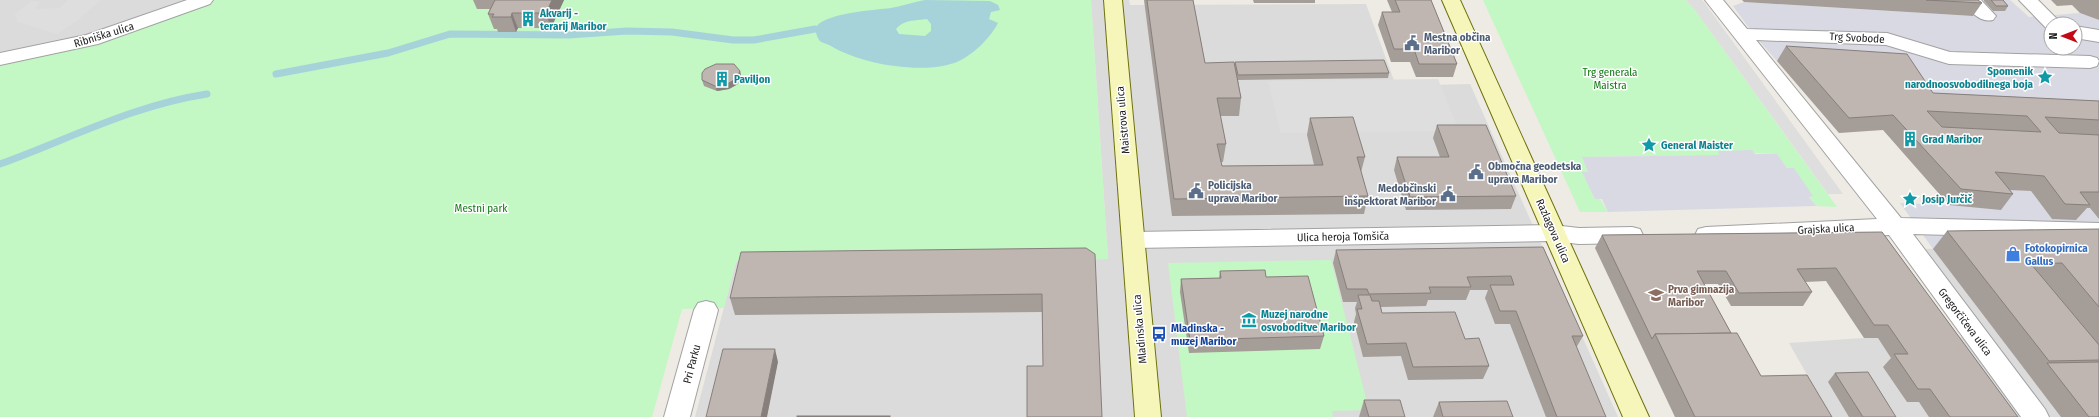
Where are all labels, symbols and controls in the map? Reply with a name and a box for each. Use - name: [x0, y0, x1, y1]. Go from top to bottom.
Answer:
- place label: Akvarij - terarij Maribor: [539, 7, 608, 33]
- building icon: Akvarij - terarij Maribor: [519, 10, 537, 28]
- north arrow: [2043, 16, 2083, 56]
- street label: Ribniška ulica: [72, 20, 136, 50]
- street label: Trg Svobode: [1829, 30, 1885, 46]
- place label: Mestna občina Maribor: [1424, 31, 1491, 57]
- text: N: [2047, 33, 2060, 39]
- public building icon: Mestna občina Maribor: [1403, 34, 1421, 52]
- place label: Spomenik narodnoosvobodilnega boja: [1905, 65, 2034, 91]
- park label: Trg generala Maistra: [1583, 66, 1637, 92]
- place icon: Spomenik narodnoosvobodilnega boja: [2036, 68, 2054, 86]
- building icon: Paviljon: [713, 70, 731, 88]
- place label: Paviljon: [734, 73, 771, 86]
- street label: Maistrova ulica: [1114, 86, 1132, 154]
- building icon: Grad Maribor: [1901, 130, 1919, 148]
- place label: Grad Maribor: [1922, 133, 1983, 146]
- place icon: General Maister: [1640, 136, 1658, 154]
- place label: General Maister: [1661, 139, 1734, 152]
- place label: Območna geodetska uprava Maribor: [1488, 160, 1582, 186]
- public building icon: Območna geodetska uprava Maribor: [1467, 163, 1485, 181]
- place label: Policijska uprava Maribor: [1208, 179, 1279, 205]
- public building icon: Policijska uprava Maribor: [1187, 182, 1205, 200]
- place label: Medobčinski inšpektorat Maribor: [1344, 182, 1437, 208]
- public building icon: Medobčinski inšpektorat Maribor: [1439, 185, 1457, 203]
- place icon: Josip Jurčič: [1901, 190, 1919, 208]
- place label: Josip Jurčič: [1921, 193, 1972, 206]
- street label: Razlagova ulica: [1533, 197, 1573, 265]
- park label: Mestni park: [455, 202, 508, 215]
- street label: Grajska ulica: [1797, 221, 1855, 237]
- street label: Ulica heroja Tomšiča: [1297, 230, 1389, 244]
- place label: Fotokopirnica Gallus: [2025, 242, 2088, 268]
- shop icon: Fotokopirnica Gallus: [2004, 245, 2022, 263]
- place label: Prva gimnazija Maribor: [1668, 283, 1735, 309]
- school or university icon: Prva gimnazija Maribor: [1647, 286, 1665, 304]
- street label: Gregorčičeva ulica: [1935, 286, 1995, 358]
- street label: Mladinska ulica: [1130, 294, 1150, 364]
- place label: Muzej narodne osvoboditve Maribor: [1261, 308, 1357, 334]
- museum icon: Muzej narodne osvoboditve Maribor: [1240, 311, 1258, 329]
- place label: Mladinska - muzej Maribor: [1171, 322, 1237, 348]
- bus stop icon: Mladinska - muzej Maribor: [1150, 325, 1168, 343]
- street label: Pri Parku: [681, 343, 703, 385]

